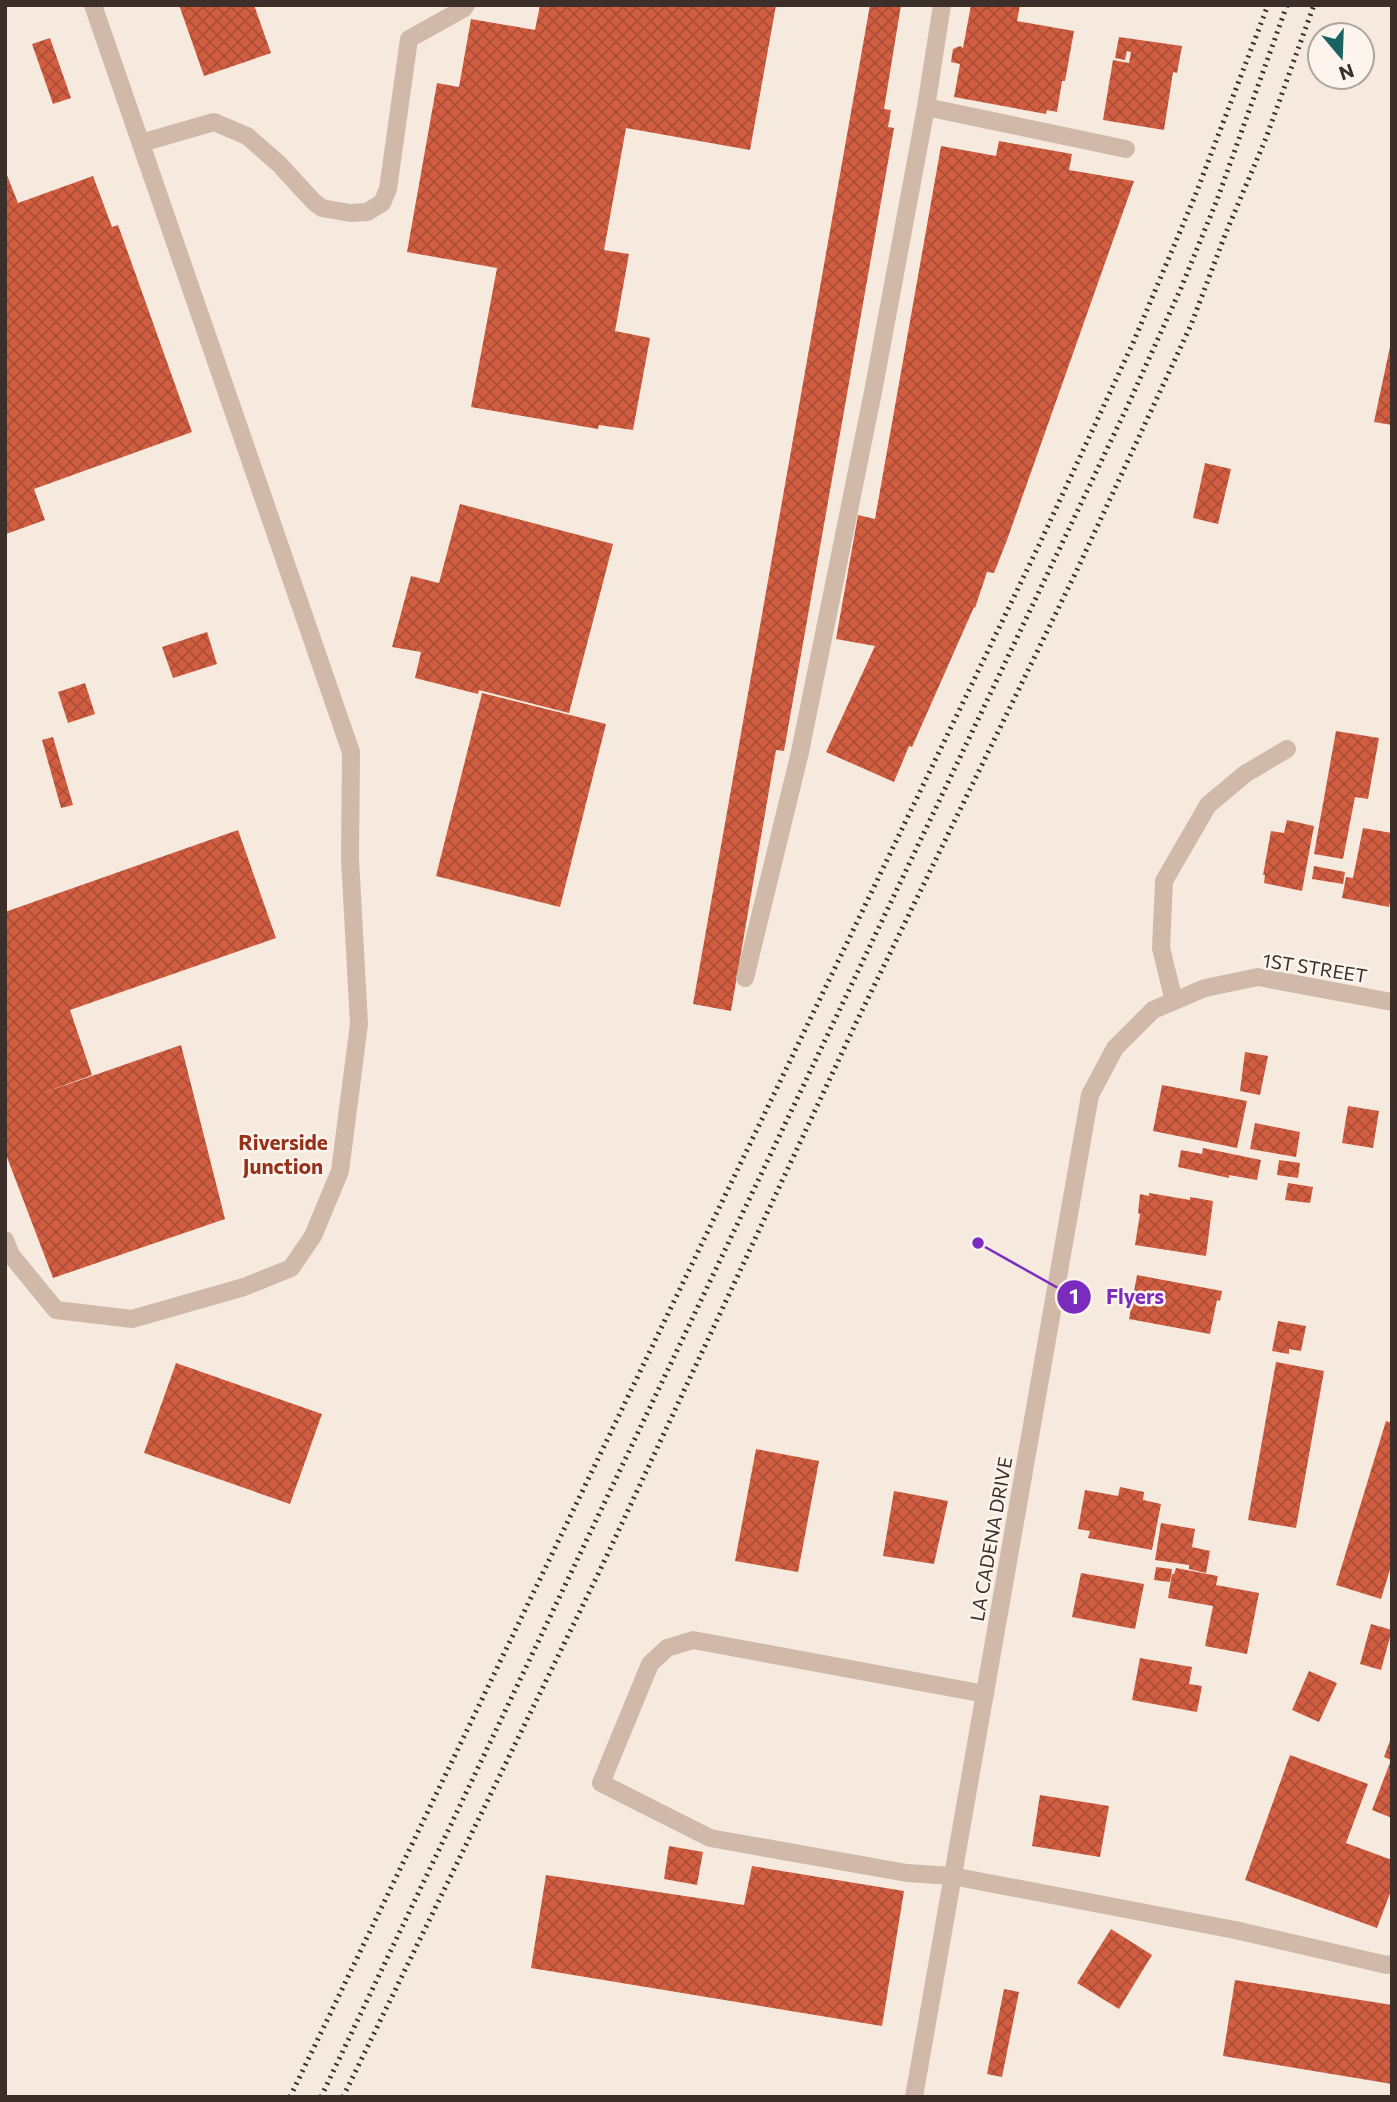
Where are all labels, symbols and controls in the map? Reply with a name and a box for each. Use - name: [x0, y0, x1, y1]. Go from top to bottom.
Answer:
- north arrow: [1306, 21, 1376, 91]
- text: N: [1336, 59, 1357, 86]
- street label: 1ST STREET: [1261, 948, 1369, 987]
- district label: Riverside Junction: [238, 1129, 328, 1178]
- callout: Flyers: [1057, 1276, 1178, 1318]
- text: 1: [1069, 1283, 1079, 1308]
- text: Flyers: [1106, 1283, 1164, 1308]
- street label: LA CADENA DRIVE: [965, 1455, 1016, 1623]

